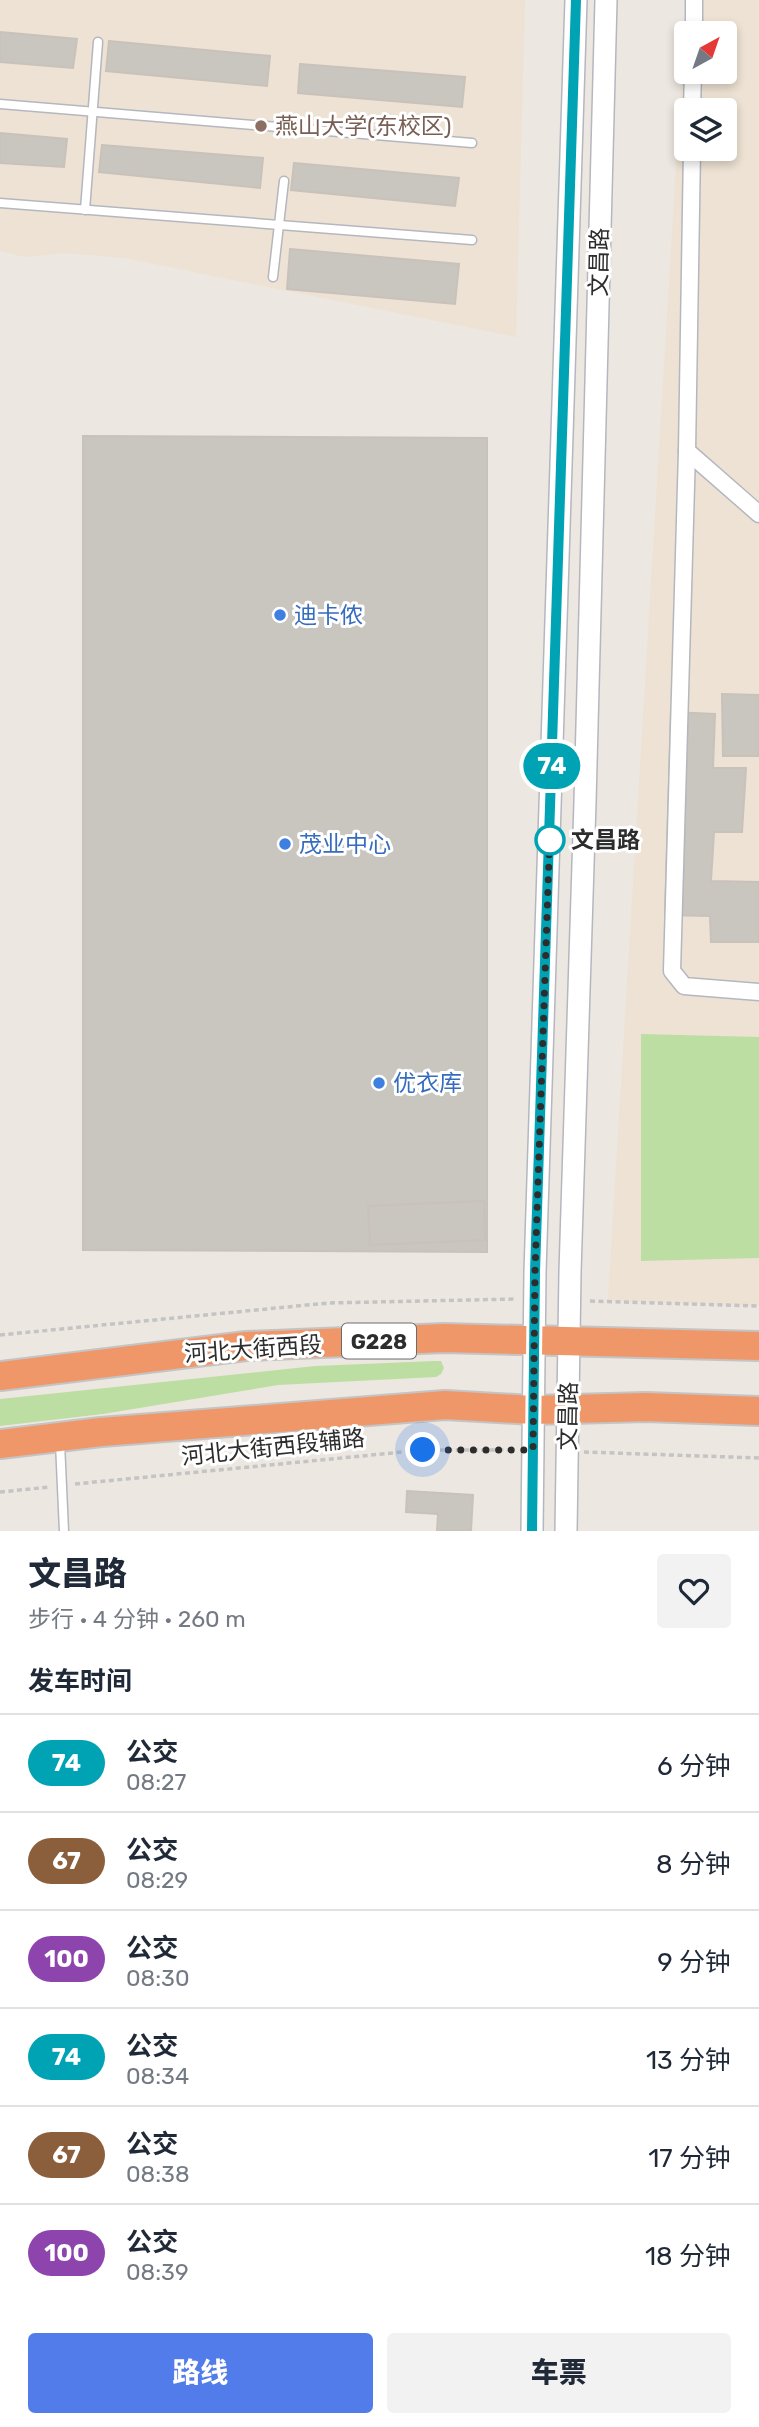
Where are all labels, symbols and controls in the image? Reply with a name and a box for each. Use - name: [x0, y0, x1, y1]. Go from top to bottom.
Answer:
- north arrow: [674, 21, 737, 84]
- map controls: [674, 21, 737, 161]
- button: layers: [674, 98, 737, 161]
- place label: 燕山大学(东校区): [275, 112, 452, 140]
- marker: 燕山大学(东校区): [253, 118, 269, 134]
- street label: 文昌路: [584, 227, 614, 297]
- place label: 迪卡侬: [294, 601, 363, 629]
- marker: 迪卡侬: [272, 607, 288, 623]
- line badge: 74: [520, 743, 584, 789]
- text: 74: [537, 752, 567, 780]
- marker: 文昌路: [535, 825, 565, 855]
- place label: 文昌路: [571, 826, 640, 854]
- place label: 茂业中心: [299, 830, 391, 858]
- marker: 茂业中心: [277, 836, 293, 852]
- place label: 优衣库: [393, 1069, 462, 1097]
- marker: 优衣库: [371, 1075, 387, 1091]
- road number: G228: [342, 1324, 416, 1358]
- street label: 河北大街西段: [183, 1330, 323, 1368]
- street label: 文昌路: [553, 1381, 583, 1451]
- street label: 河北大街西段辅路: [180, 1423, 366, 1471]
- your location: [405, 1432, 440, 1467]
- text: 文昌路: [28, 1554, 127, 1593]
- button: heart: [657, 1554, 731, 1628]
- text: 步行 · 4 分钟 · 260 m: [28, 1605, 246, 1633]
- text: 发车时间: [28, 1666, 132, 1697]
- text: 公交: [126, 1737, 178, 1768]
- text: 74: [52, 1749, 81, 1777]
- text: 6 分钟: [657, 1751, 731, 1782]
- text: 08:27: [126, 1768, 186, 1796]
- text: 公交: [126, 1835, 178, 1866]
- text: 67: [52, 1847, 81, 1875]
- text: 8 分钟: [656, 1849, 731, 1880]
- text: 08:29: [126, 1866, 188, 1894]
- text: 公交: [126, 1933, 178, 1964]
- text: 100: [44, 1945, 89, 1973]
- text: 9 分钟: [657, 1947, 731, 1978]
- text: 08:30: [126, 1964, 190, 1992]
- text: 公交: [126, 2031, 178, 2062]
- text: 74: [52, 2043, 81, 2071]
- text: 13 分钟: [646, 2045, 731, 2076]
- text: 08:34: [126, 2062, 189, 2090]
- text: 公交: [126, 2129, 178, 2160]
- text: 67: [52, 2141, 81, 2169]
- text: 17 分钟: [648, 2143, 731, 2174]
- text: 08:38: [126, 2160, 190, 2188]
- text: 公交: [126, 2227, 178, 2258]
- text: 100: [44, 2239, 89, 2267]
- text: 18 分钟: [645, 2241, 731, 2272]
- text: 08:39: [126, 2258, 189, 2286]
- button: 路线: [28, 2333, 373, 2413]
- button: 车票: [387, 2333, 731, 2413]

